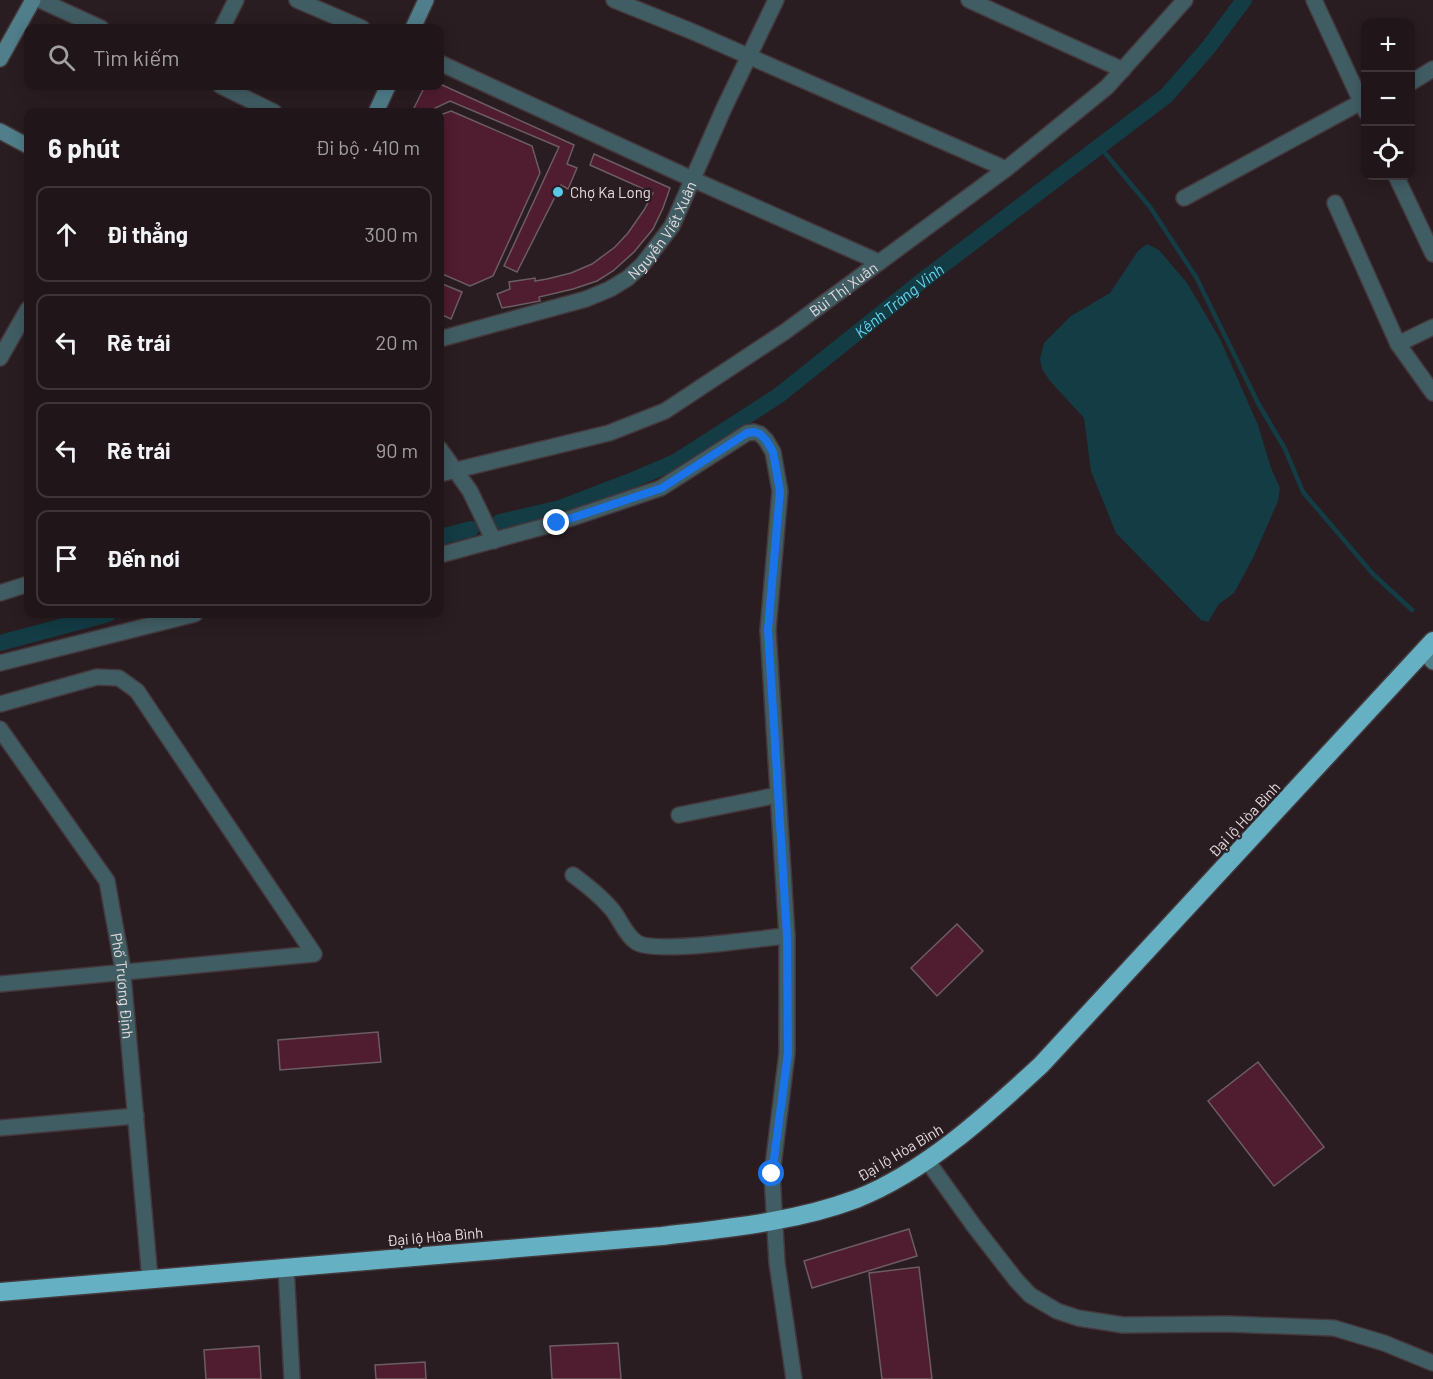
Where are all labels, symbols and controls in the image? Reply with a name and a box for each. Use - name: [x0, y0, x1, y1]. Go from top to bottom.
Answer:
- map controls: [1361, 18, 1415, 180]
- button: +: [1361, 18, 1415, 72]
- search box: [24, 24, 444, 90]
- icon: search: [45, 41, 78, 74]
- text: Tìm kiếm: [93, 44, 179, 70]
- button: −: [1361, 72, 1415, 126]
- button: locate: [1361, 126, 1415, 180]
- text: 6 phút: [48, 132, 120, 163]
- text: Đi bộ · 410 m: [316, 135, 420, 159]
- street label: Nguyễn Viết Xuân: [624, 178, 700, 283]
- place label: Chợ Ka Long: [570, 183, 651, 201]
- marker: Chợ Ka Long: [551, 185, 565, 199]
- icon: ahead: [50, 218, 83, 251]
- text: Đi thẳng: [107, 221, 188, 247]
- text: 300 m: [365, 222, 418, 246]
- street label: Bùi Thị Xuân: [805, 258, 881, 320]
- water label: Kênh Tràng Vinh: [850, 259, 947, 341]
- icon: left: [50, 326, 83, 359]
- text: Rẽ trái: [107, 329, 171, 355]
- text: 20 m: [375, 330, 418, 354]
- icon: left: [50, 434, 83, 467]
- text: Rẽ trái: [107, 437, 171, 463]
- text: 90 m: [376, 438, 418, 462]
- route end: [543, 509, 569, 535]
- icon: arrive: [50, 542, 83, 575]
- text: Đến nơi: [107, 545, 180, 571]
- street label: Đại lộ Hòa Bình: [1205, 778, 1283, 860]
- street label: Phố Trương Định: [108, 931, 138, 1040]
- street label: Đại lộ Hòa Bình: [854, 1119, 946, 1185]
- route start: [758, 1160, 784, 1186]
- street label: Đại lộ Hòa Bình: [386, 1223, 484, 1249]

